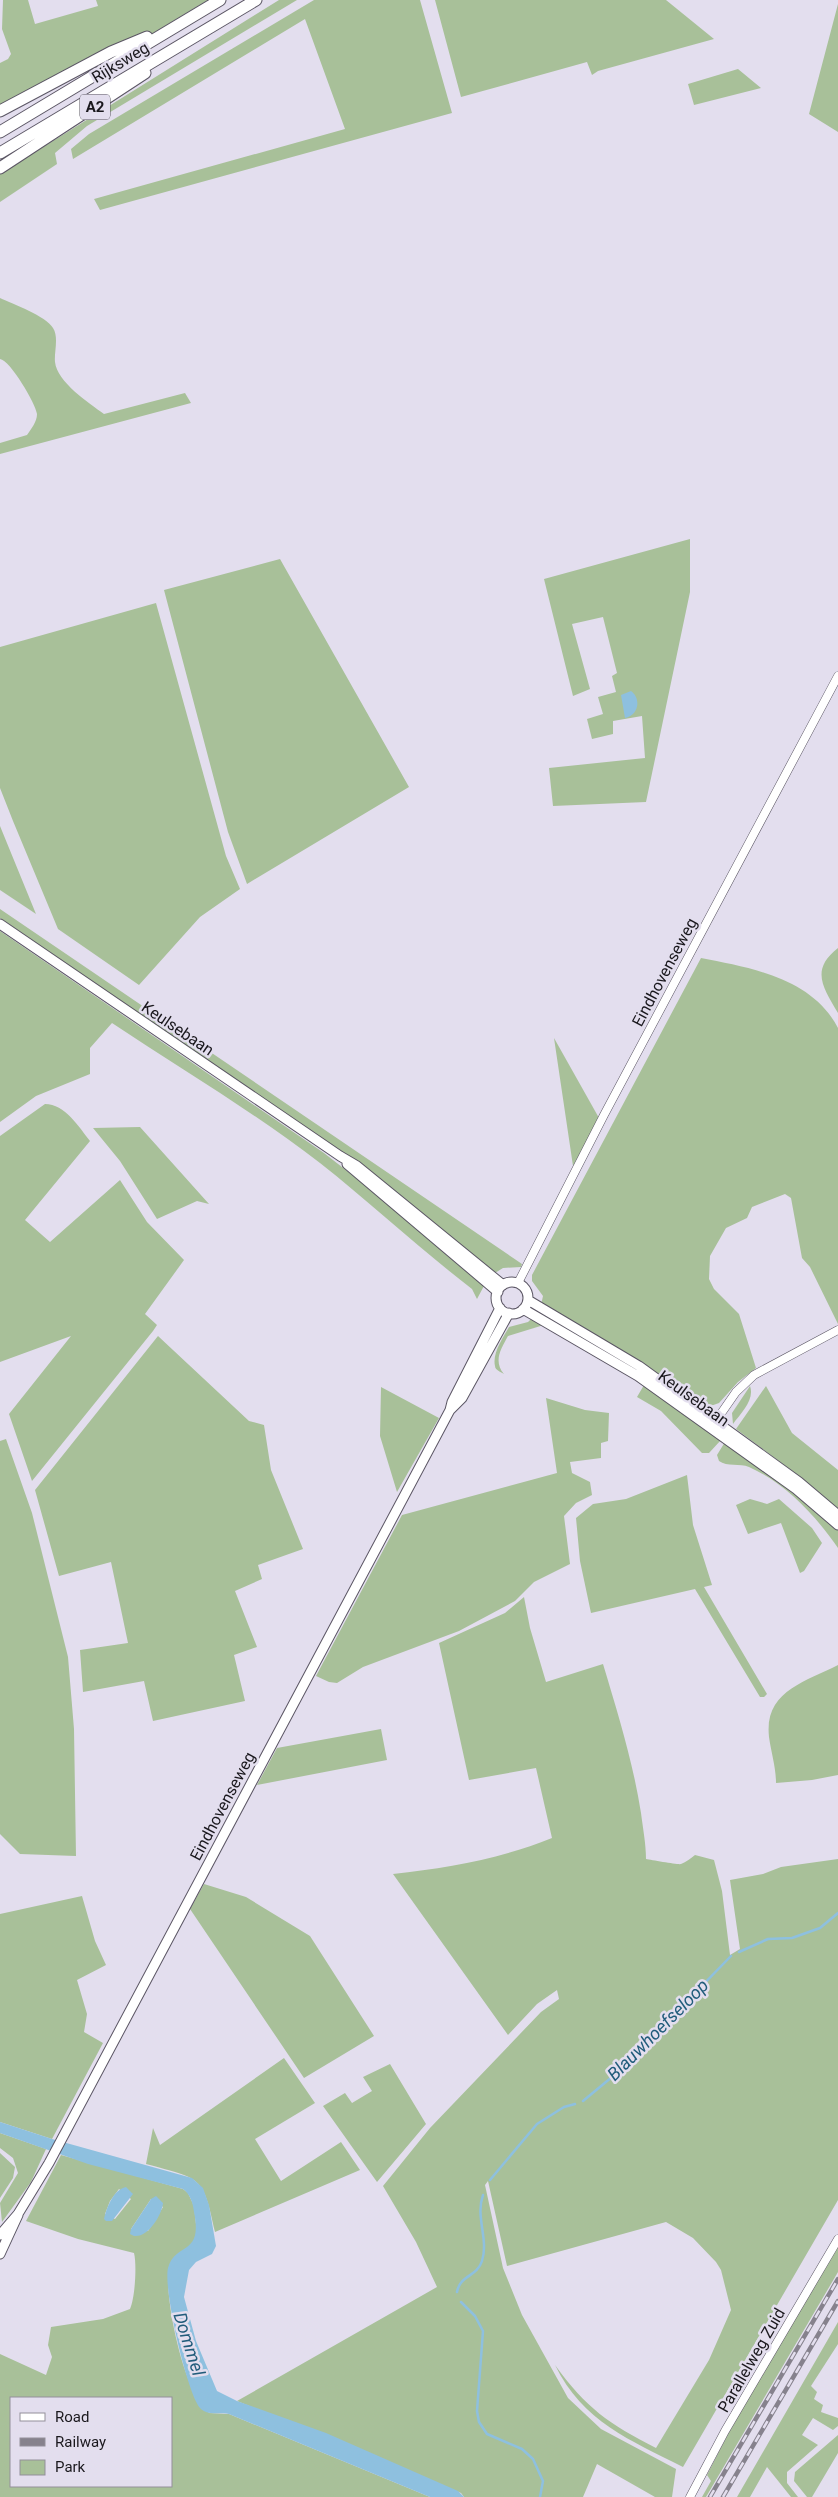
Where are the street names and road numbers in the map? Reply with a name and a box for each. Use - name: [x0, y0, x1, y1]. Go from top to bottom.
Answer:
- street label: Rijksweg: [88, 38, 152, 87]
- road number: A2: [80, 94, 110, 120]
- street label: Eindhovenseweg: [628, 915, 701, 1030]
- street label: Keulsebaan: [138, 997, 217, 1059]
- street label: Keulsebaan: [655, 1366, 733, 1430]
- street label: Eindhovenseweg: [186, 1749, 259, 1864]
- street label: Parallelweg Zuid: [714, 2305, 789, 2416]

